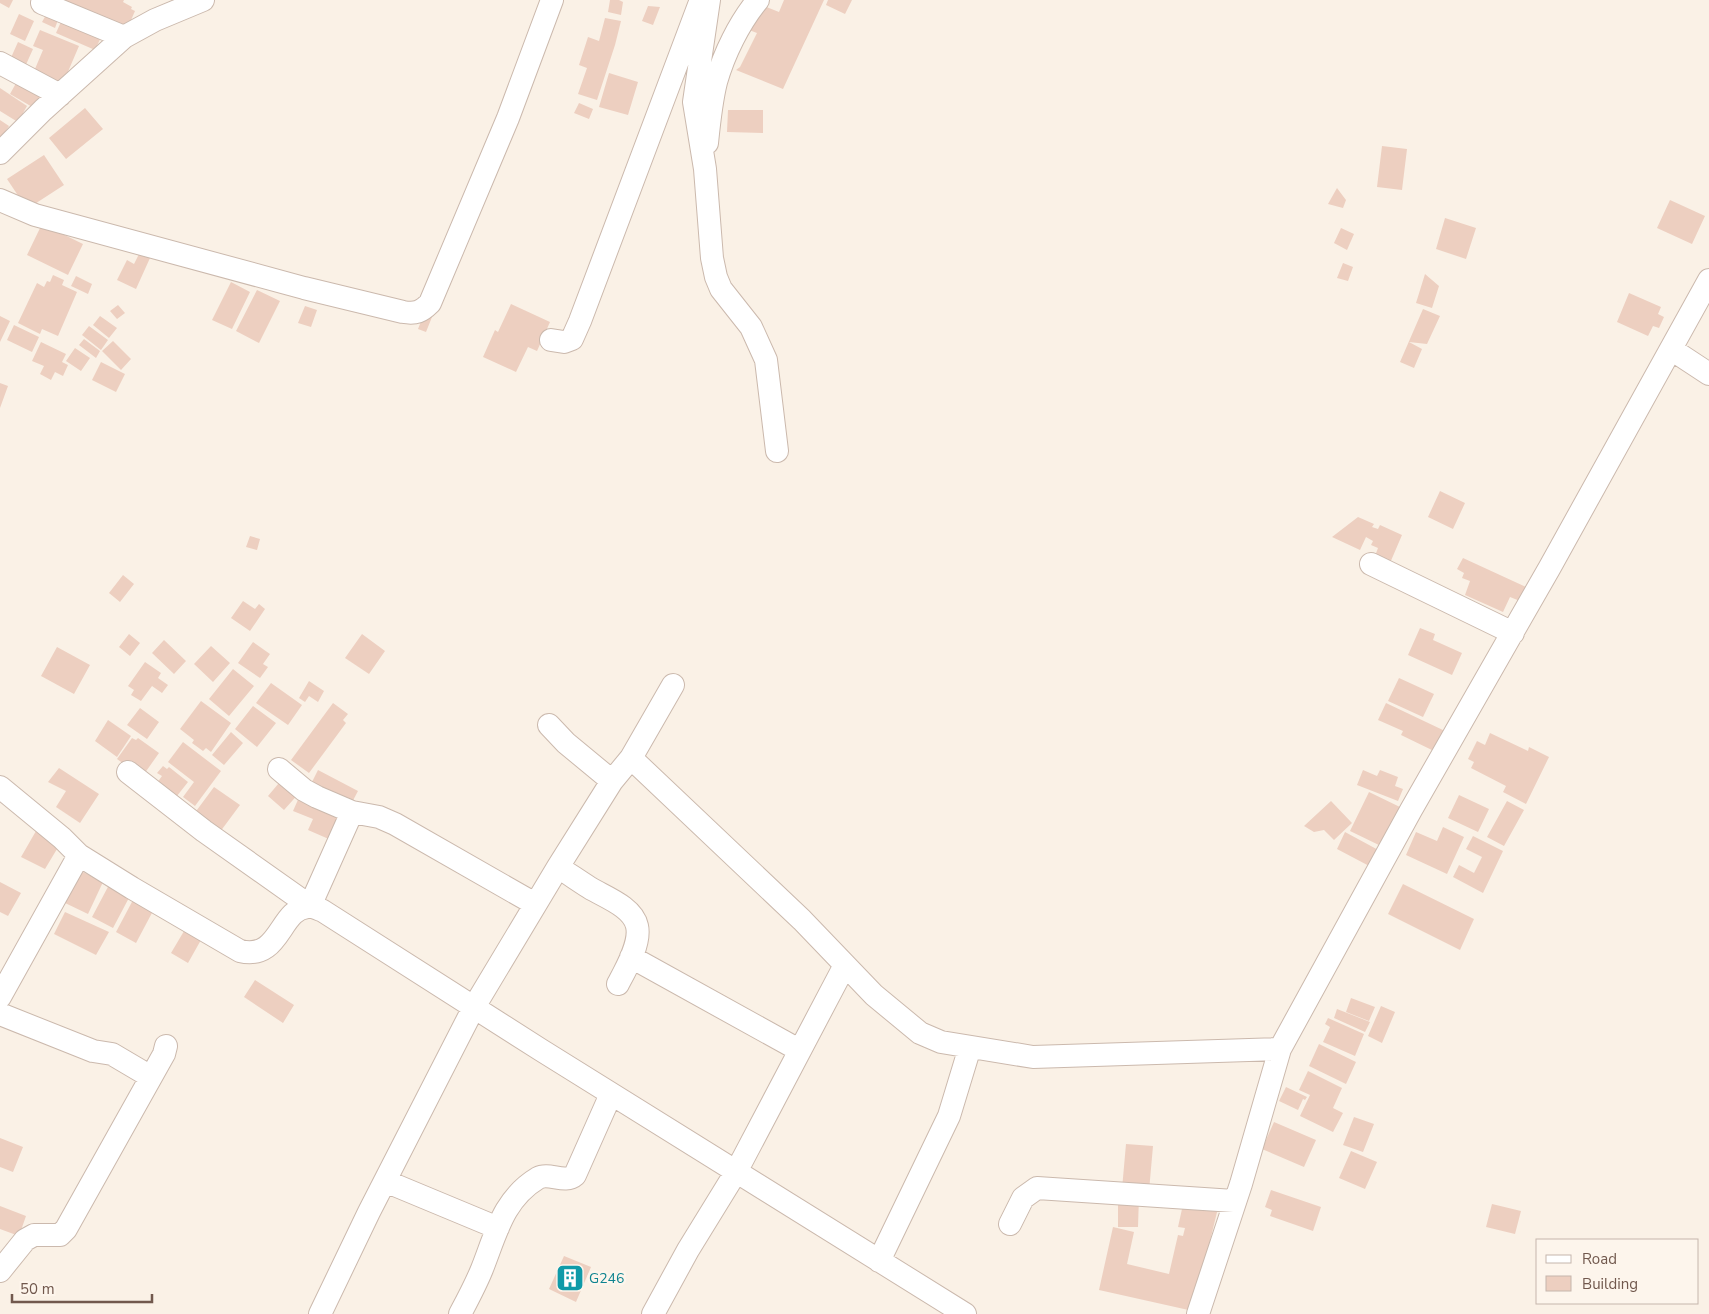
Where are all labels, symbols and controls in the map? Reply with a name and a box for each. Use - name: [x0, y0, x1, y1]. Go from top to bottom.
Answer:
- legend: [1536, 1239, 1699, 1304]
- text: Road: [1582, 1249, 1617, 1269]
- building icon: G246: [555, 1263, 585, 1293]
- place label: G246: [589, 1269, 624, 1288]
- scale bar: [12, 1272, 152, 1304]
- text: Building: [1582, 1274, 1638, 1294]
- text: 50 m: [20, 1279, 55, 1299]

